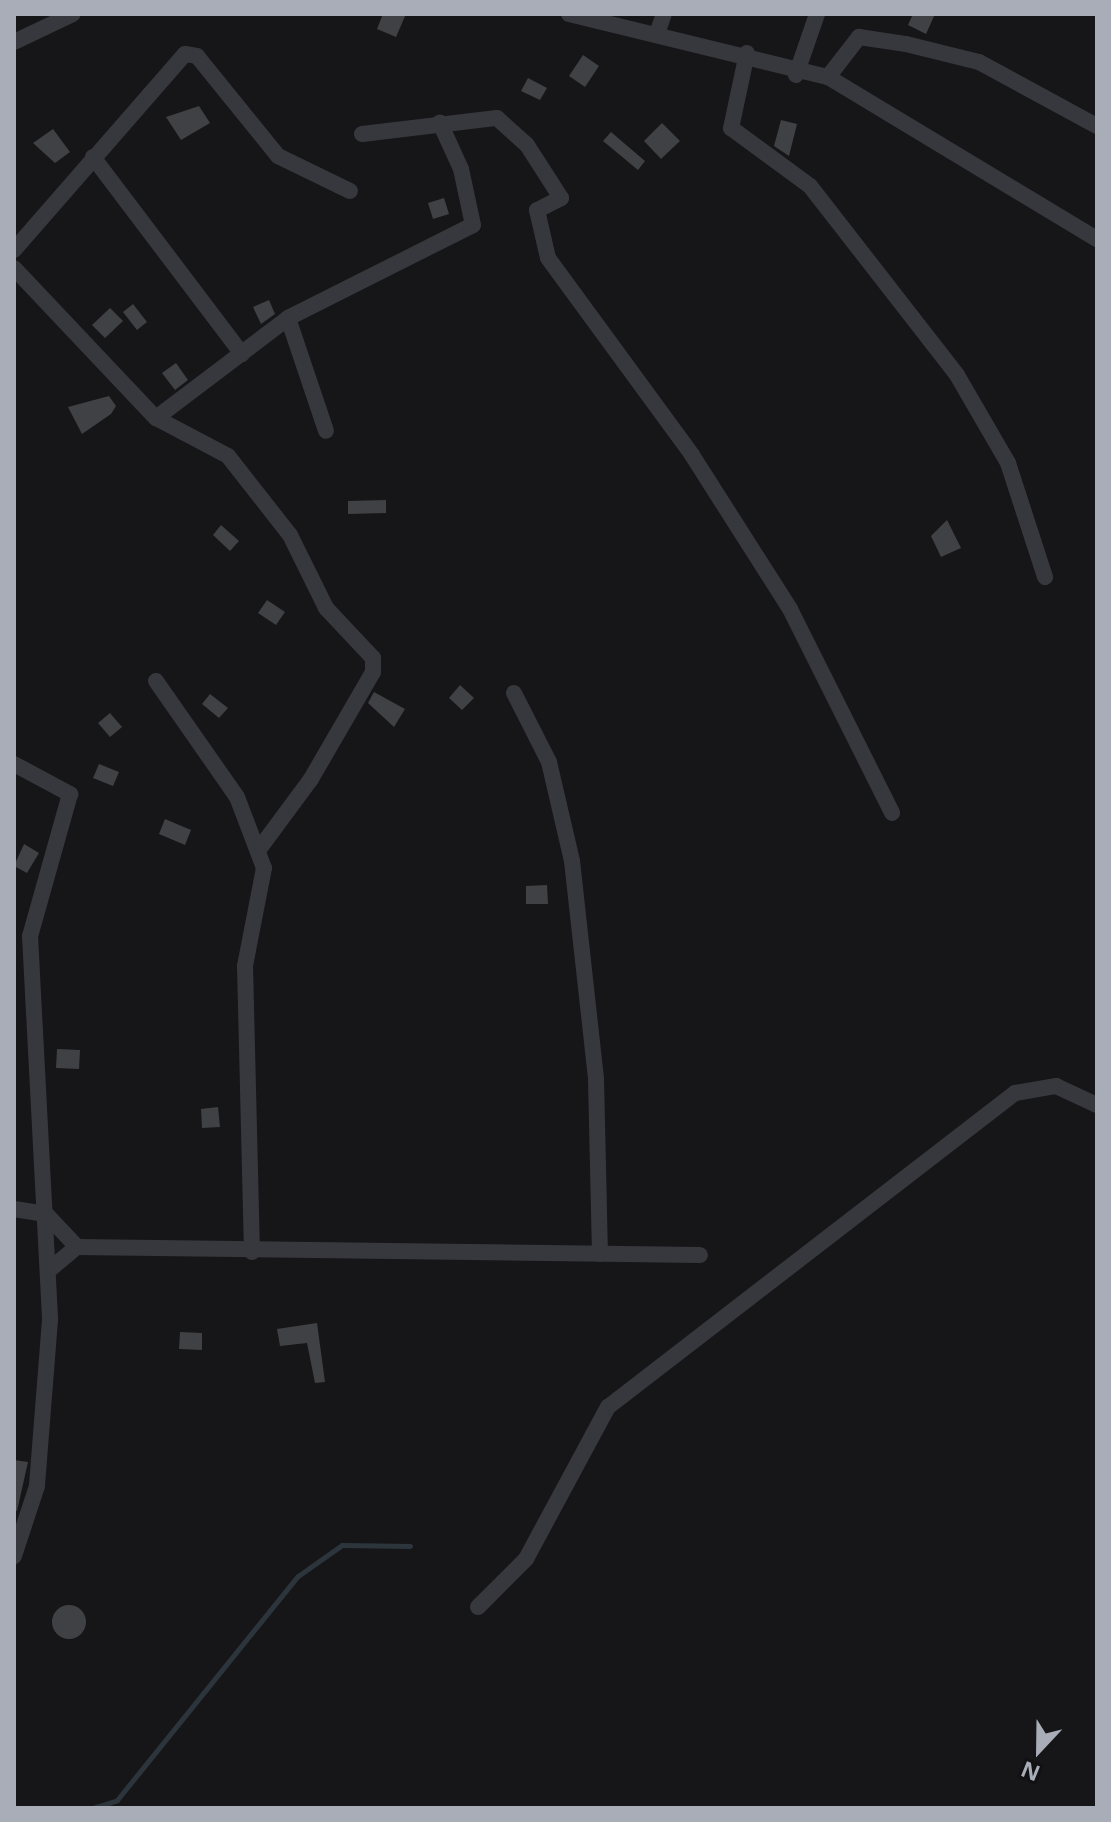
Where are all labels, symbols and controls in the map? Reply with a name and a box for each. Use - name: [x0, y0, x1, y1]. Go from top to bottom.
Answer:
- north arrow: [999, 1710, 1079, 1790]
- text: N: [1016, 1755, 1044, 1790]

